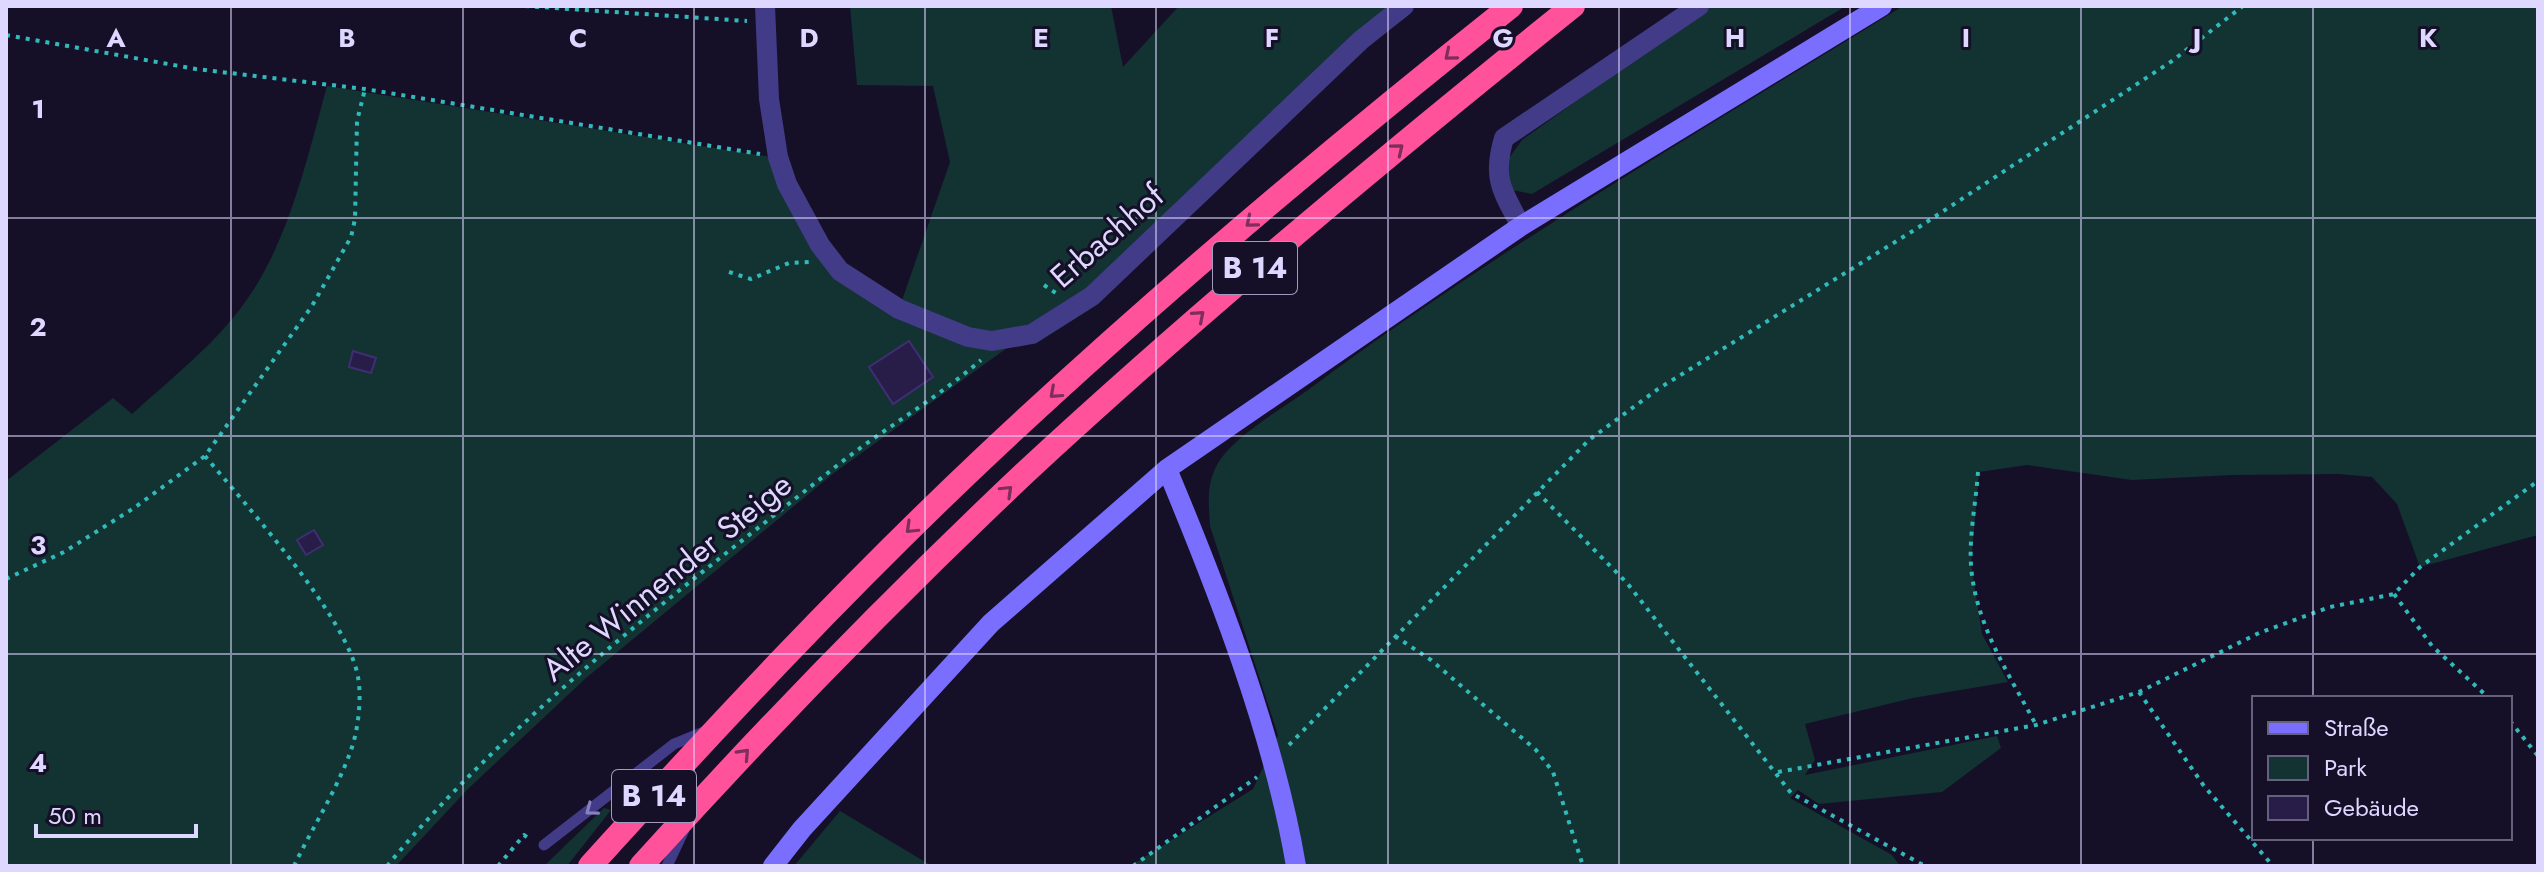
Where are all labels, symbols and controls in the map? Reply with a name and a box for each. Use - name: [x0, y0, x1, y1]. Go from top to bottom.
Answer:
- text: A: [105, 19, 126, 57]
- text: B: [338, 19, 356, 57]
- text: C: [569, 19, 587, 57]
- text: D: [799, 19, 819, 57]
- text: E: [1033, 19, 1049, 57]
- text: F: [1265, 19, 1279, 57]
- text: G: [1492, 19, 1514, 57]
- text: H: [1725, 19, 1745, 57]
- text: I: [1962, 19, 1970, 57]
- text: J: [2188, 19, 2201, 57]
- text: K: [2419, 19, 2438, 57]
- one-way arrow: [1445, 45, 1460, 60]
- text: 1: [31, 90, 45, 128]
- one-way arrow: [1389, 144, 1403, 159]
- street label: Erbachhof: [1040, 173, 1175, 299]
- one-way arrow: [1245, 212, 1260, 227]
- road number: B 14: [1213, 242, 1297, 294]
- text: 2: [29, 308, 47, 346]
- one-way arrow: [1189, 311, 1204, 326]
- one-way arrow: [1050, 383, 1065, 398]
- street label: Alte Winnender Steige: [532, 462, 802, 692]
- one-way arrow: [998, 486, 1012, 500]
- one-way arrow: [906, 519, 920, 534]
- text: 3: [30, 526, 46, 564]
- legend: [2252, 696, 2512, 840]
- text: Straße: [2324, 710, 2389, 745]
- text: 4: [29, 744, 47, 782]
- one-way arrow: [735, 749, 749, 764]
- text: Park: [2324, 750, 2367, 785]
- road number: B 14: [612, 770, 696, 822]
- scale bar: [36, 788, 196, 838]
- text: Gebäude: [2324, 790, 2419, 825]
- text: 50 m: [48, 798, 102, 833]
- one-way arrow: [585, 801, 599, 815]

